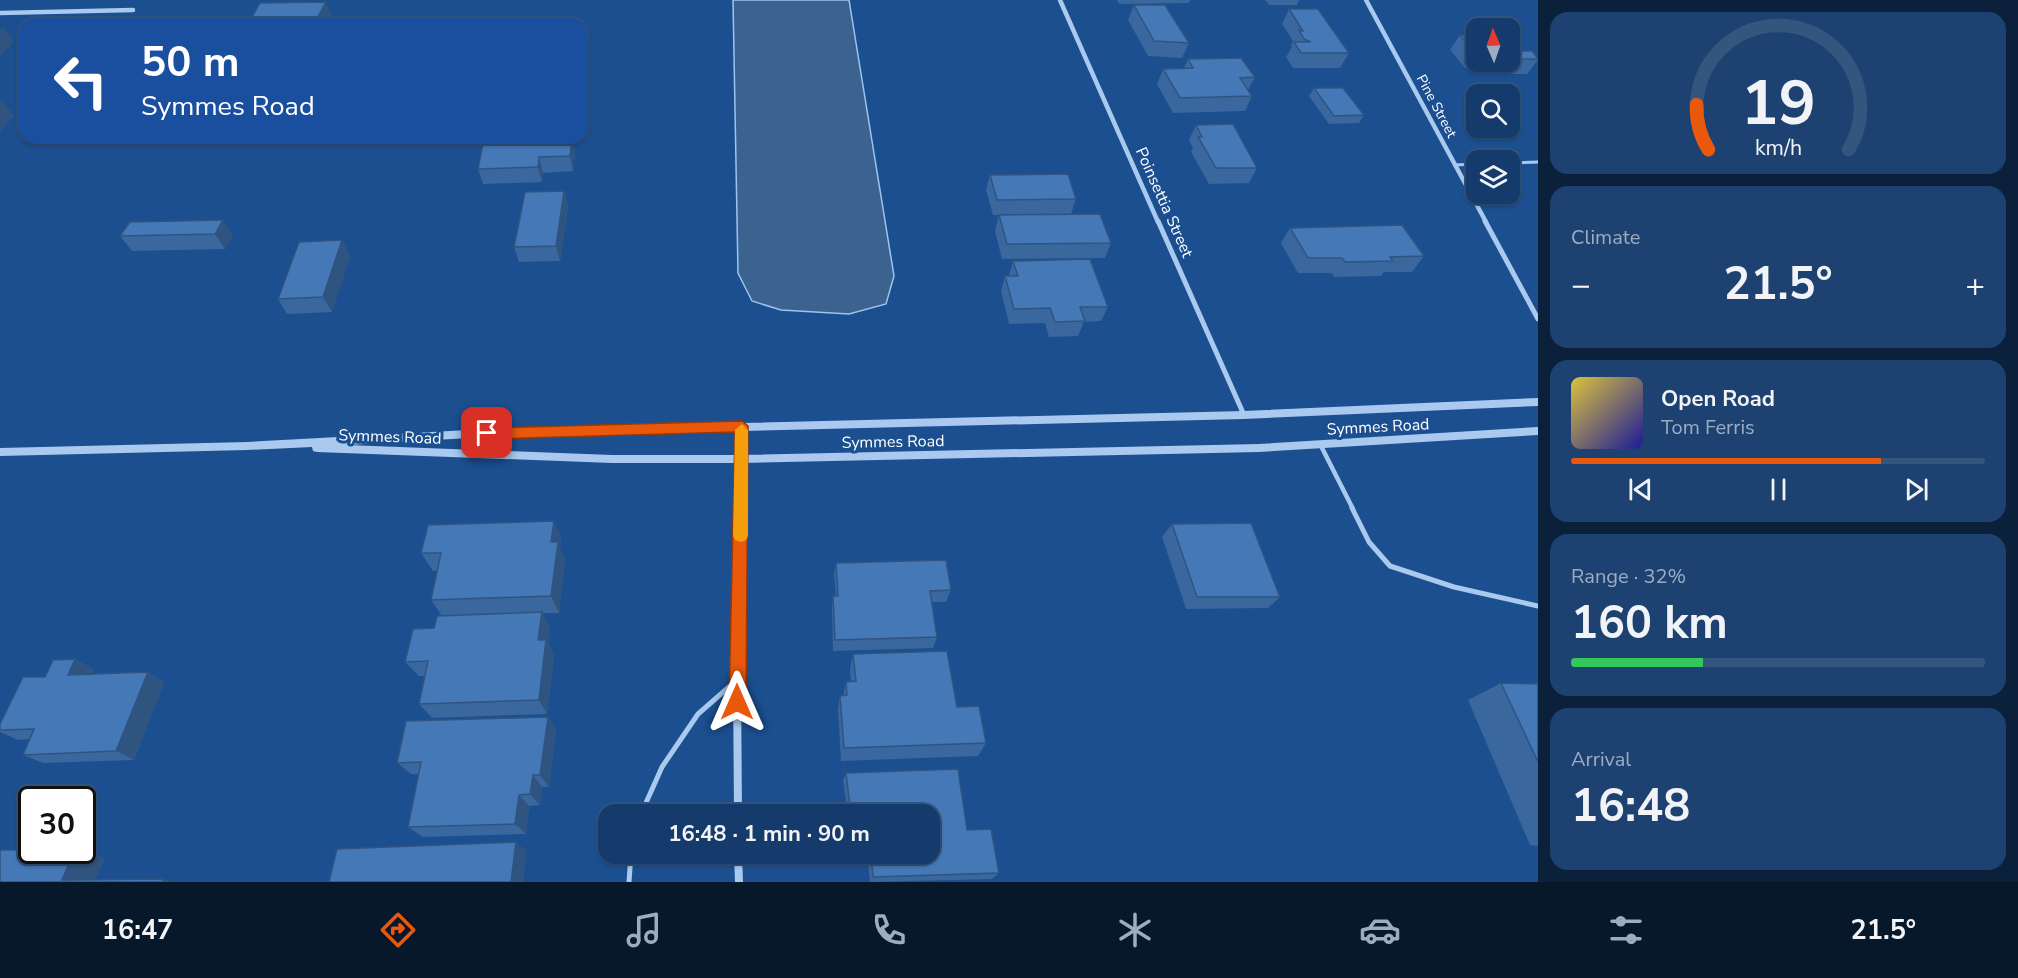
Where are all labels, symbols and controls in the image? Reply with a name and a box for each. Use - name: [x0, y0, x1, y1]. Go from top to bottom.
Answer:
- north arrow: [1466, 18, 1520, 72]
- map controls: [1466, 18, 1520, 204]
- text: 50 m: [141, 34, 240, 91]
- icon: left: [42, 42, 120, 120]
- text: 19: [1741, 61, 1815, 146]
- street label: Pine Street: [1412, 71, 1461, 141]
- button: search: [1466, 84, 1520, 138]
- text: Symmes Road: [141, 88, 315, 125]
- text: km/h: [1754, 133, 1802, 163]
- street label: Poinsettia Street: [1130, 144, 1198, 261]
- button: layers: [1466, 150, 1520, 204]
- text: Climate: [1571, 224, 1640, 251]
- text: 21.5°: [1723, 254, 1833, 315]
- text: −: [1571, 263, 1591, 308]
- text: +: [1965, 263, 1985, 308]
- text: Open Road: [1661, 384, 1775, 414]
- pin: [461, 407, 512, 458]
- street label: Symmes Road: [1326, 413, 1430, 441]
- text: Tom Ferris: [1661, 414, 1755, 441]
- icon: arrive: [470, 416, 503, 449]
- street label: Symmes Road: [338, 424, 442, 450]
- street label: Symmes Road: [841, 430, 945, 454]
- icon: previous: [1624, 473, 1657, 506]
- icon: pause: [1762, 473, 1795, 506]
- icon: next: [1900, 473, 1933, 506]
- text: Range · 32%: [1571, 563, 1686, 590]
- text: 160 km: [1571, 593, 1728, 654]
- position arrow: [705, 670, 769, 734]
- text: Arrival: [1571, 746, 1631, 773]
- text: 16:48: [1571, 776, 1690, 837]
- speed limit sign: 30: [18, 786, 96, 864]
- text: 16:48 · 1 min · 90 m: [668, 819, 870, 849]
- icon: directions: [377, 909, 419, 951]
- icon: music: [623, 909, 665, 951]
- icon: phone: [868, 909, 910, 951]
- icon: climate: [1114, 909, 1156, 951]
- icon: car: [1359, 909, 1401, 951]
- icon: filters: [1605, 909, 1647, 951]
- text: 16:47: [102, 912, 173, 949]
- text: 21.5°: [1851, 912, 1916, 949]

